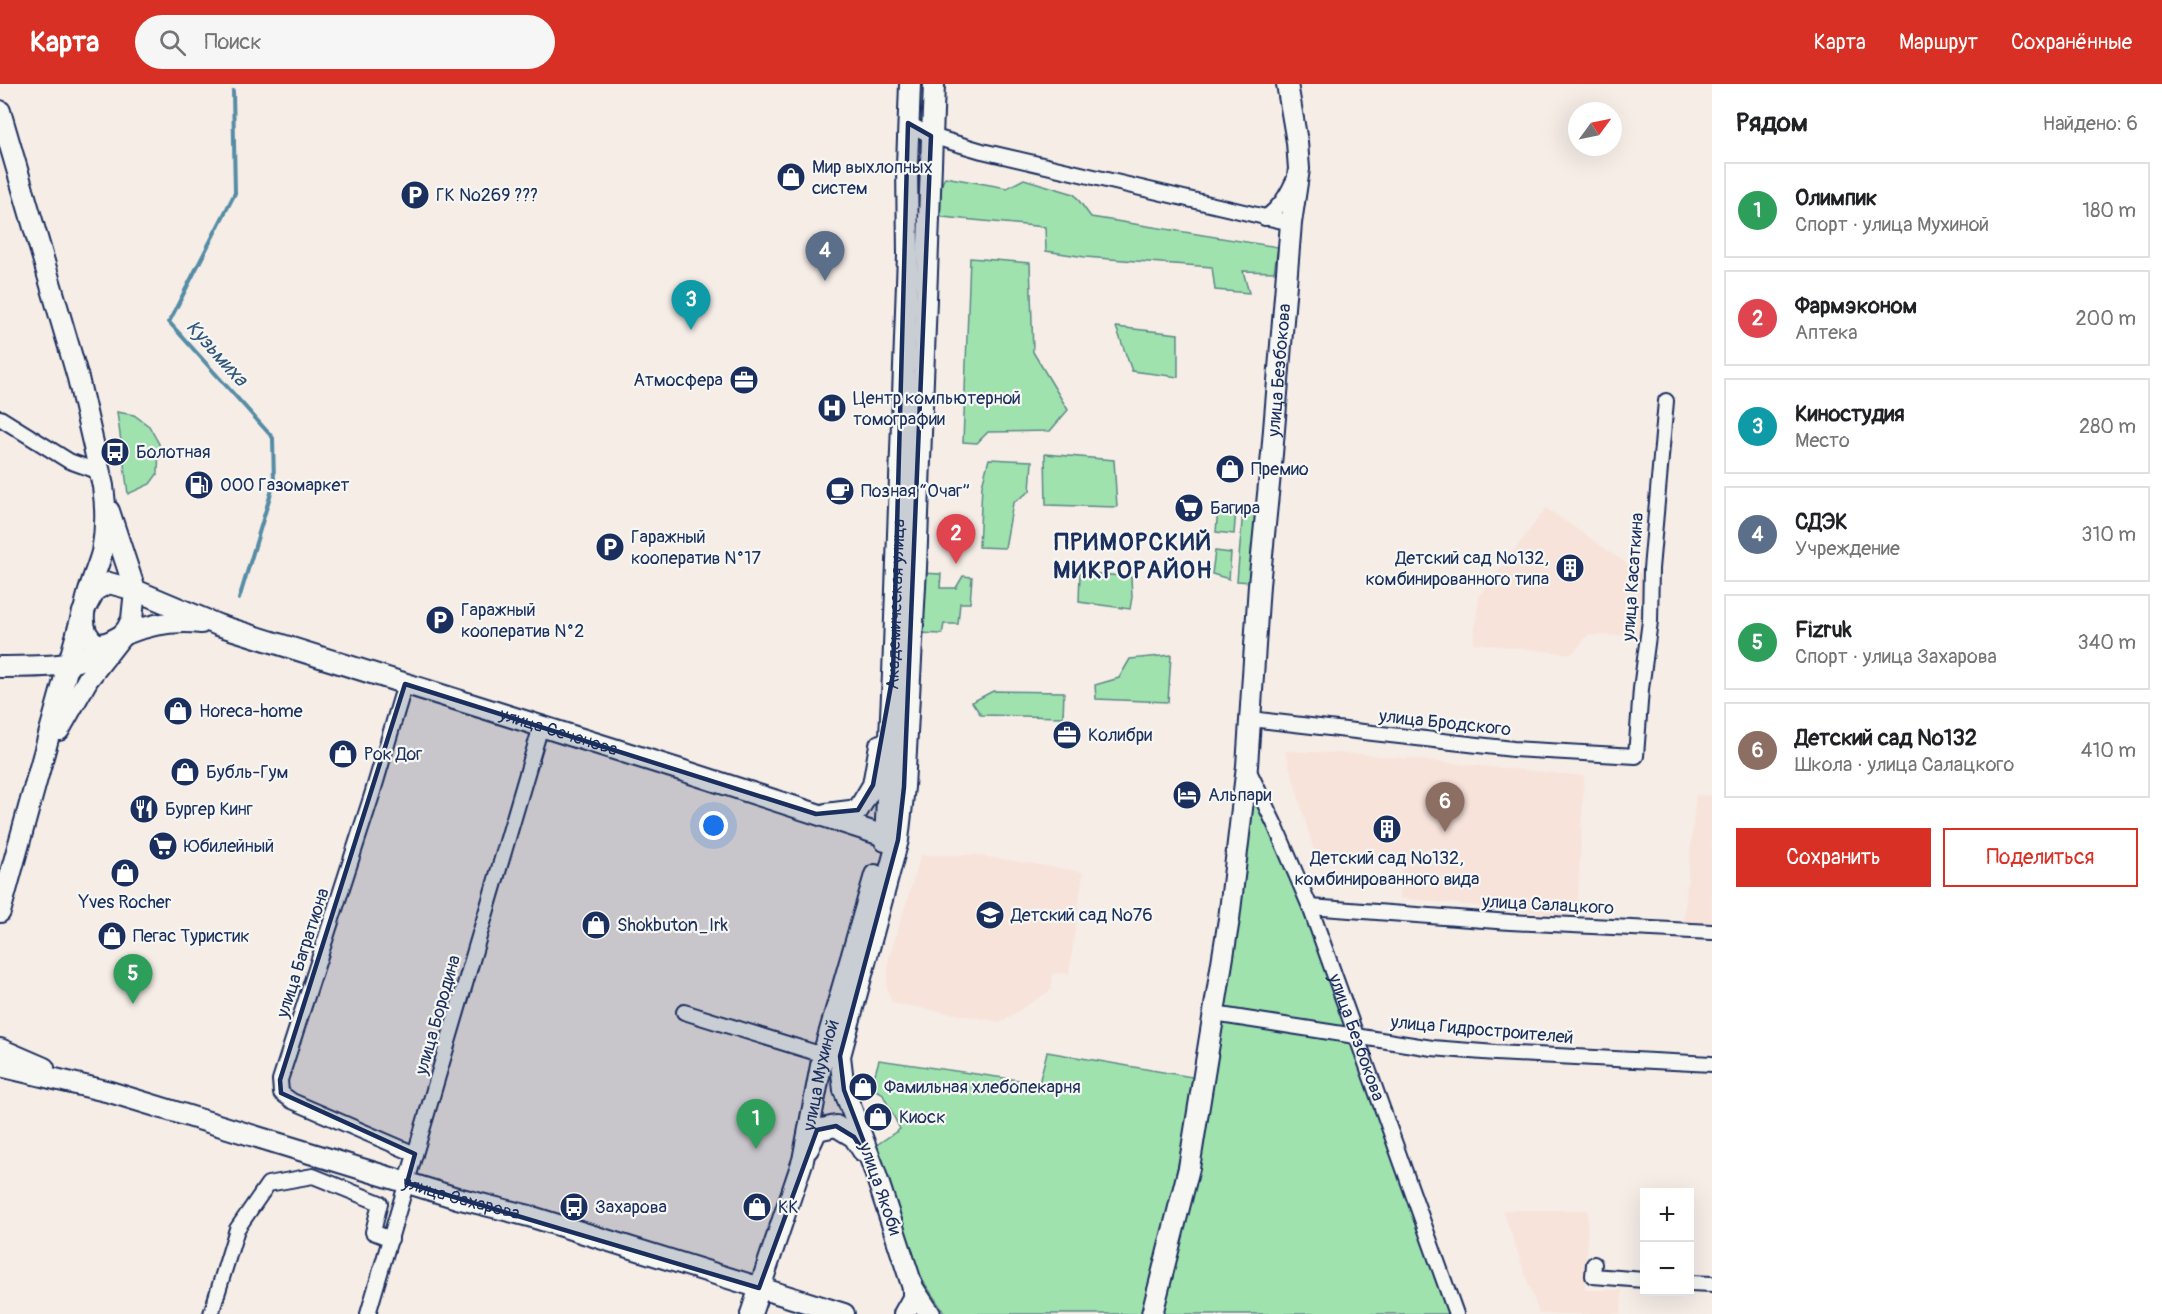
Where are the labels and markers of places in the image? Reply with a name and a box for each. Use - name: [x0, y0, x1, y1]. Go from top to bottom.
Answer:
- place label: Мир выхлопных систем: [812, 156, 933, 200]
- shop icon: Мир выхлопных систем: [775, 161, 807, 193]
- parking icon: ГК №269 ???: [399, 179, 431, 211]
- place label: ГК №269 ???: [436, 184, 538, 207]
- pin: 4: [806, 232, 844, 281]
- pin: 3: [672, 280, 710, 330]
- office icon: Атмосфера: [728, 364, 760, 396]
- place label: Атмосфера: [633, 369, 723, 392]
- place label: Центр компьютерной томографии: [853, 387, 1021, 431]
- hospital icon: Центр компьютерной томографии: [816, 392, 848, 424]
- bus stop icon: Болотная: [99, 436, 131, 468]
- place label: Болотная: [136, 441, 210, 464]
- shop icon: Премио: [1214, 453, 1246, 485]
- place label: Премио: [1251, 458, 1309, 481]
- fuel station icon: ООО Газомаркет: [183, 469, 215, 501]
- place label: ООО Газомаркет: [220, 474, 349, 497]
- cafe icon: Позная “Очаг”: [824, 475, 856, 507]
- place label: Позная “Очаг”: [861, 480, 970, 503]
- supermarket icon: Багира: [1173, 492, 1205, 524]
- place label: Багира: [1210, 497, 1260, 520]
- pin: 2: [936, 514, 976, 564]
- place label: Гаражный кооператив N°17: [631, 526, 761, 570]
- parking icon: Гаражный кооператив N°17: [594, 531, 626, 563]
- place label: Детский сад №132, комбинированного типа: [1366, 547, 1549, 591]
- building icon: Детский сад №132, комбинированного типа: [1554, 552, 1586, 584]
- place label: Гаражный кооператив N°2: [461, 599, 584, 643]
- parking icon: Гаражный кооператив N°2: [424, 604, 456, 636]
- shop icon: Horeca-home: [162, 695, 194, 727]
- place label: Horeca-home: [199, 700, 303, 723]
- office icon: Колибри: [1051, 719, 1083, 751]
- place label: Колибри: [1088, 724, 1152, 747]
- shop icon: Рок Дог: [327, 738, 359, 770]
- place label: Рок Дог: [364, 743, 422, 766]
- shop icon: Бубль-Гум: [169, 756, 201, 788]
- place label: Бубль-Гум: [206, 761, 288, 784]
- hotel icon: Альпари: [1171, 779, 1203, 811]
- pin: 6: [1426, 782, 1464, 832]
- place label: Альпари: [1208, 784, 1271, 807]
- restaurant icon: Бургер Кинг: [128, 793, 160, 825]
- place label: Бургер Кинг: [165, 798, 253, 821]
- building icon: Детский сад №132, комбинированного вида: [1371, 813, 1403, 845]
- supermarket icon: Юбилейный: [147, 830, 179, 862]
- place label: Юбилейный: [184, 835, 274, 858]
- place label: Детский сад №132, комбинированного вида: [1295, 847, 1479, 891]
- shop icon: Yves Rocher: [109, 857, 141, 889]
- place label: Yves Rocher: [78, 891, 172, 914]
- school or university icon: Детский сад №76: [974, 899, 1006, 931]
- place label: Детский сад №76: [1010, 904, 1153, 927]
- shop icon: Shokbuton_Irk: [580, 909, 612, 941]
- place label: Shokbuton_Irk: [617, 914, 729, 937]
- shop icon: Пегас Туристик: [96, 920, 128, 952]
- place label: Пегас Туристик: [133, 925, 250, 948]
- pin: 5: [114, 954, 152, 1004]
- shop icon: Фамильная хлебопекарня: [847, 1071, 879, 1103]
- place label: Фамильная хлебопекарня: [884, 1076, 1081, 1099]
- pin: 1: [736, 1100, 776, 1149]
- shop icon: Киоск: [862, 1101, 894, 1133]
- place label: Киоск: [899, 1106, 945, 1129]
- bus stop icon: Захарова: [558, 1191, 590, 1223]
- shop icon: КК: [741, 1191, 773, 1223]
- place label: Захарова: [595, 1196, 667, 1219]
- place label: КК: [778, 1196, 799, 1219]

